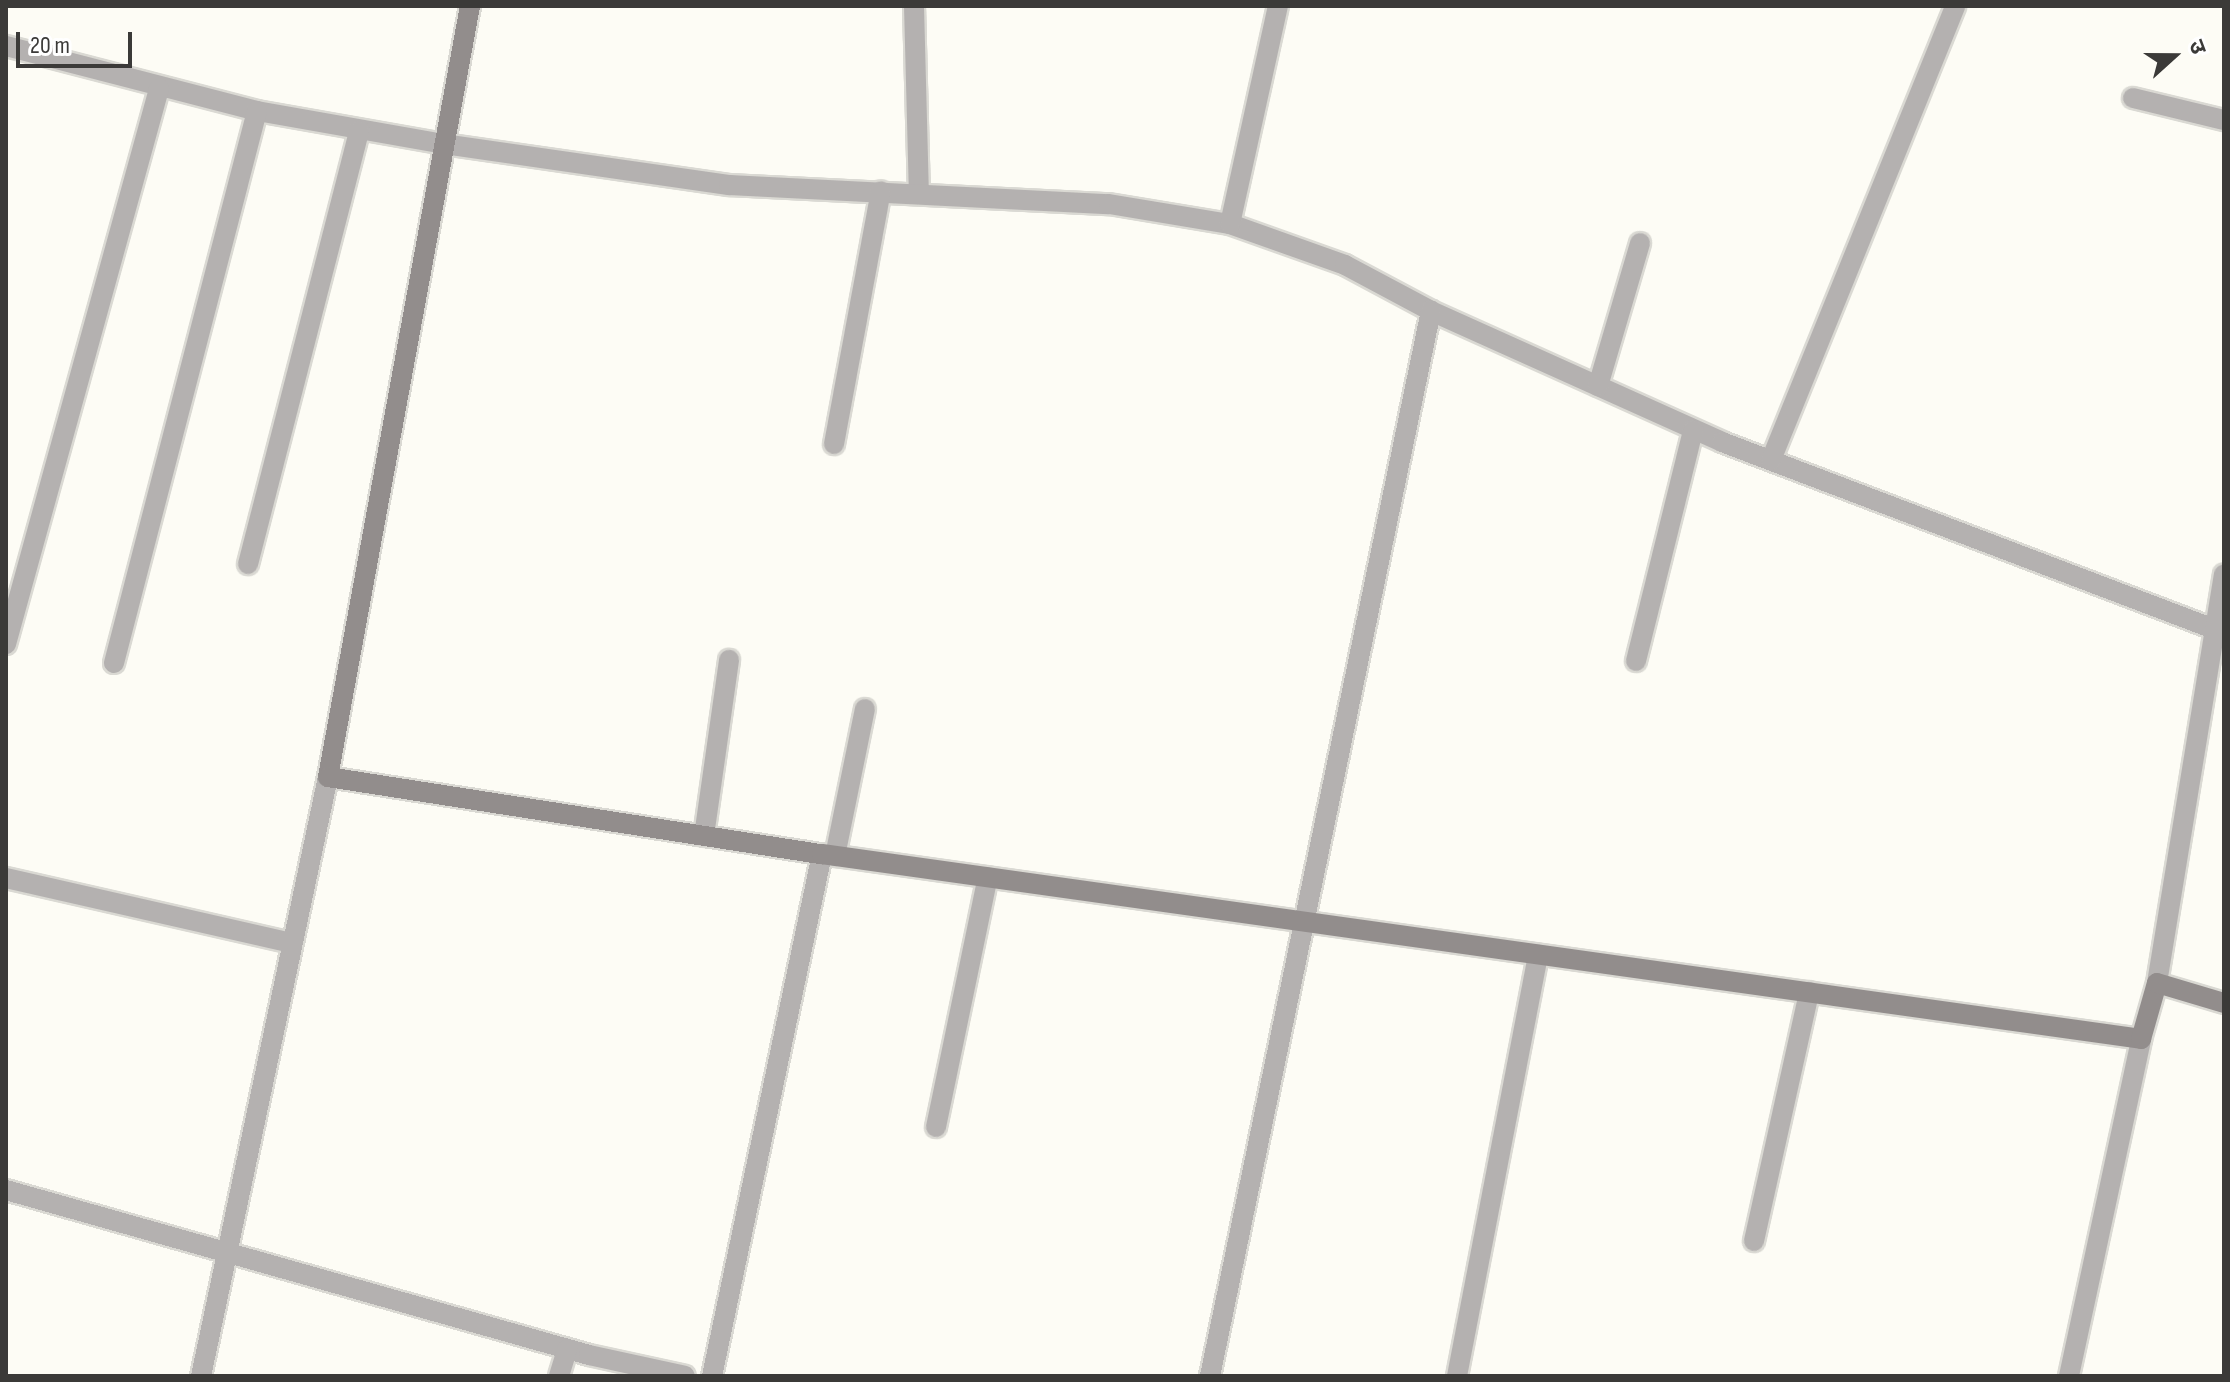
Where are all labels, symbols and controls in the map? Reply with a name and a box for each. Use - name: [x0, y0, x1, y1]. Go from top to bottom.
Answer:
- scale bar: [20, 16, 136, 66]
- north arrow: [2134, 16, 2214, 96]
- text: 20 m: [30, 31, 70, 60]
- text: उ: [2182, 36, 2212, 58]

